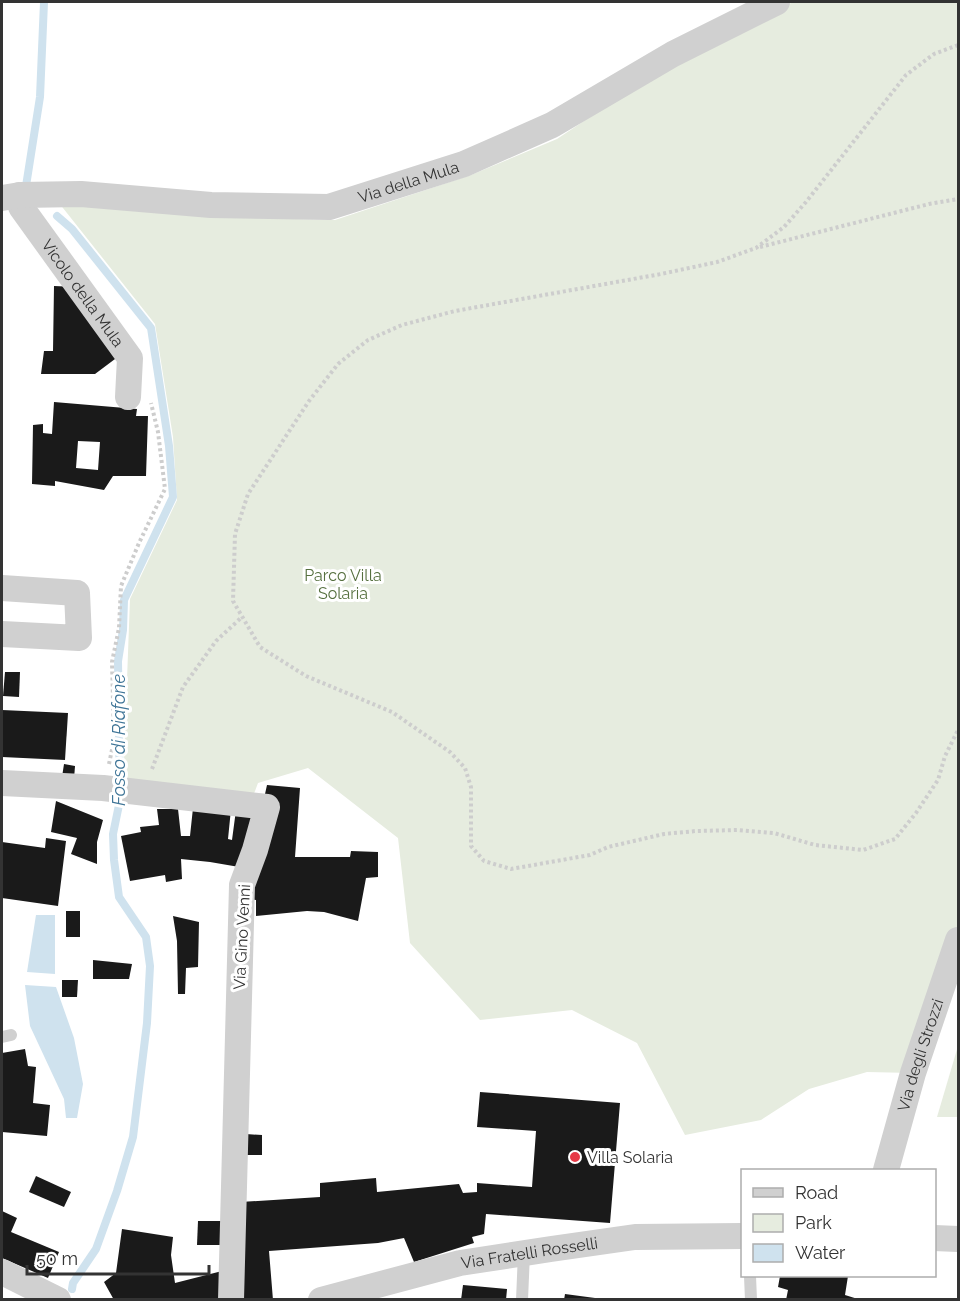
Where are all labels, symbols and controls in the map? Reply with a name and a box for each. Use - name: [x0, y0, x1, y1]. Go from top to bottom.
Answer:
- street label: Via della Mula: [356, 157, 461, 207]
- street label: Vicolo della Mula: [38, 235, 128, 350]
- park label: Parco Villa Solaria: [304, 566, 382, 603]
- water label: Fosso di Riafone: [108, 674, 129, 806]
- street label: Via Gino Venni: [230, 884, 254, 990]
- street label: Via degli Strozzi: [893, 996, 947, 1113]
- place label: Villa Solaria: [587, 1148, 673, 1167]
- marker: Villa Solaria: [568, 1150, 582, 1164]
- legend: [741, 1169, 936, 1277]
- text: Road: [795, 1182, 838, 1203]
- text: Park: [795, 1212, 832, 1233]
- street label: Via Fratelli Rosselli: [460, 1233, 599, 1272]
- scale bar: [27, 1238, 208, 1276]
- text: Water: [795, 1242, 846, 1263]
- text: 50 m: [36, 1248, 78, 1269]

